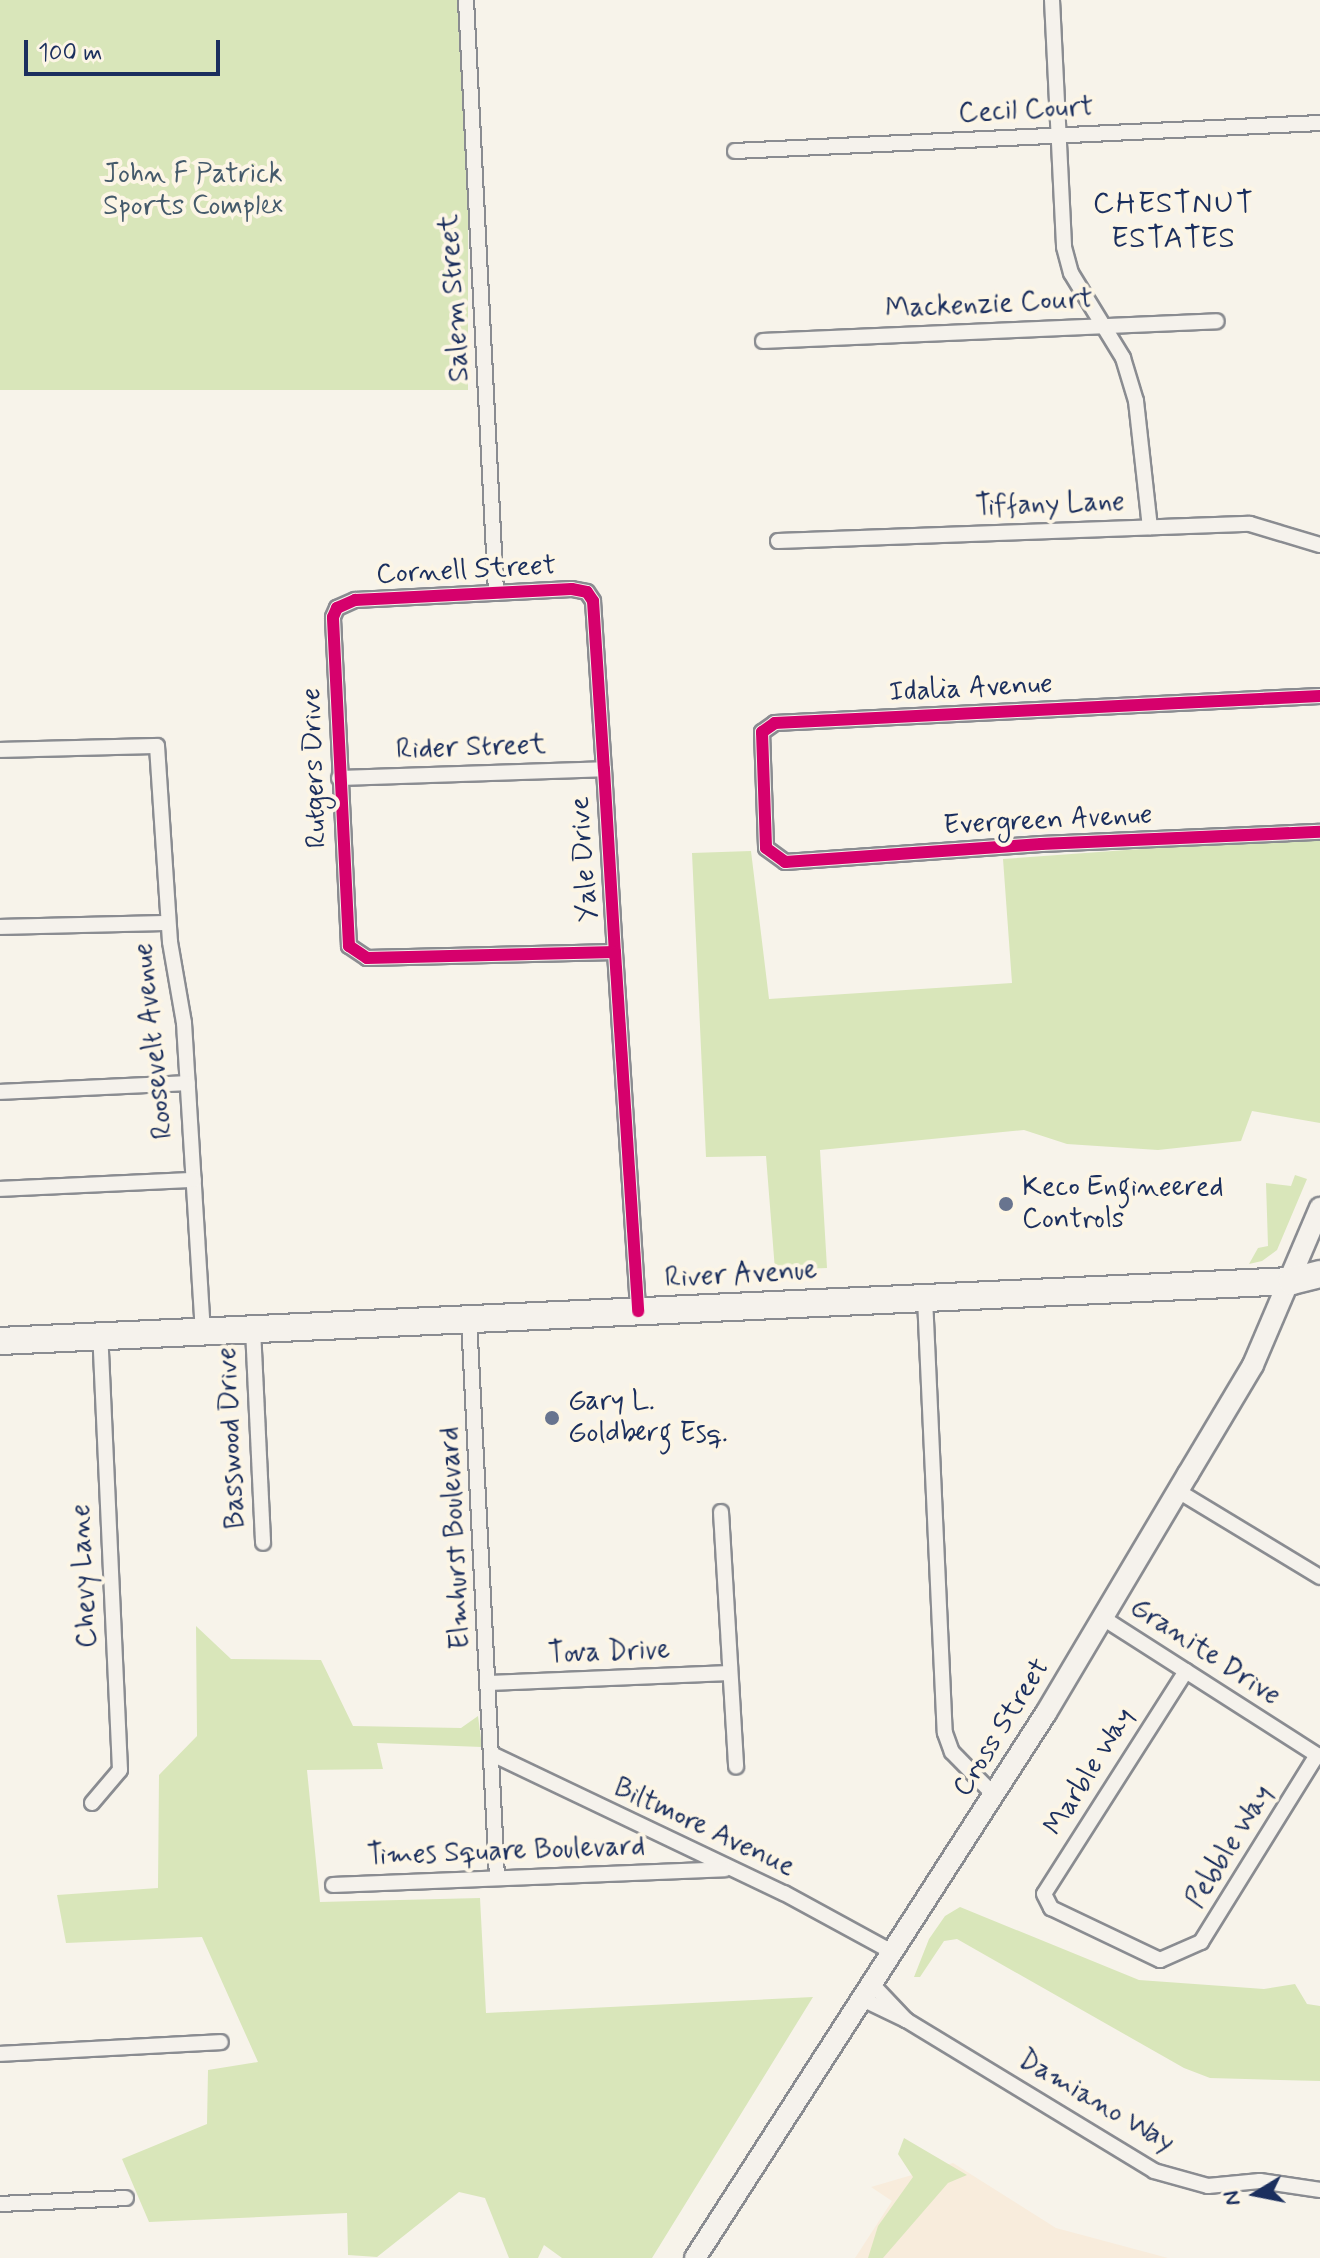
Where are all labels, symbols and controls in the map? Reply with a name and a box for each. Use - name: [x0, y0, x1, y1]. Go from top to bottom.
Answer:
- scale bar: [28, 24, 224, 74]
- text: 100 m: [38, 38, 102, 69]
- street label: Cecil Court: [958, 91, 1094, 131]
- park label: John F Patrick Sports Complex: [99, 158, 287, 224]
- district label: CHESTNUT ESTATES: [1091, 186, 1257, 256]
- street label: Salem Street: [432, 213, 478, 383]
- street label: Mackenzie Court: [887, 283, 1091, 327]
- street label: Tiffany Lane: [973, 486, 1127, 524]
- street label: Cornell Street: [376, 550, 556, 592]
- street label: Idalia Avenue: [887, 668, 1055, 710]
- street label: Rutgers Drive: [295, 688, 335, 848]
- street label: Rider Street: [395, 729, 547, 767]
- street label: Yale Drive: [564, 797, 606, 921]
- street label: Evergreen Avenue: [940, 799, 1156, 843]
- street label: Roosevelt Avenue: [127, 938, 181, 1144]
- place label: Keco Engineered Controls: [1022, 1171, 1225, 1237]
- marker: Keco Engineered Controls: [997, 1195, 1015, 1213]
- street label: River Avenue: [662, 1254, 820, 1296]
- street label: Basswood Drive: [211, 1347, 253, 1529]
- place label: Gary L. Goldberg Esq.: [568, 1385, 730, 1451]
- marker: Gary L. Goldberg Esq.: [543, 1409, 561, 1427]
- street label: Elmhurst Boulevard: [433, 1426, 479, 1650]
- street label: Chevy Lane: [65, 1505, 105, 1647]
- street label: Granite Drive: [1124, 1591, 1286, 1713]
- street label: Tova Drive: [548, 1634, 670, 1672]
- street label: Cross Street: [947, 1653, 1057, 1803]
- street label: Marble Way: [1037, 1700, 1143, 1844]
- street label: Biltmore Avenue: [608, 1771, 800, 1885]
- street label: Pebble Way: [1178, 1778, 1282, 1916]
- street label: Times Square Boulevard: [366, 1830, 646, 1874]
- street label: Damiano Way: [1010, 2043, 1182, 2161]
- north arrow: [1216, 2154, 1296, 2234]
- text: N: [1217, 2189, 1247, 2208]

